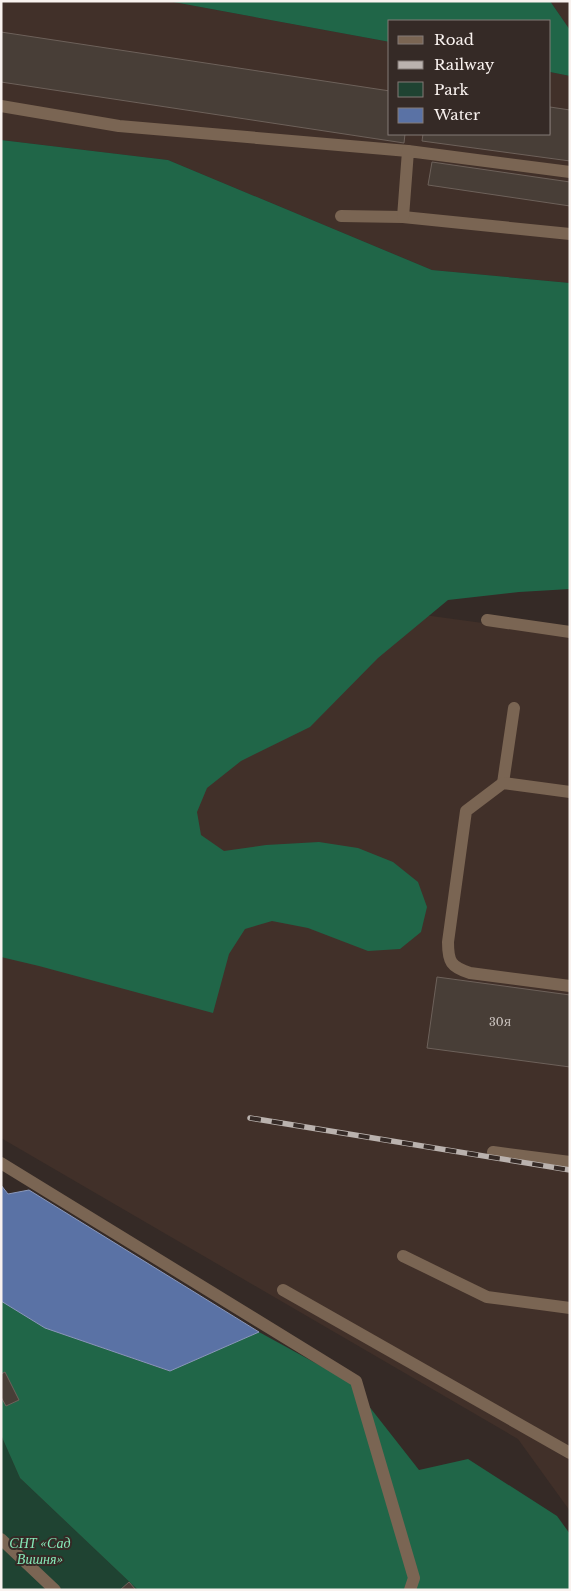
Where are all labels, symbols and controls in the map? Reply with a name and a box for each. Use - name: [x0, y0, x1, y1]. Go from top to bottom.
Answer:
- legend: [388, 20, 551, 135]
- text: Road: [434, 30, 474, 49]
- text: Railway: [434, 55, 495, 74]
- text: Park: [434, 80, 470, 99]
- text: Water: [433, 105, 481, 124]
- house number: 30Я: [489, 1015, 512, 1029]
- park label: СНТ «Сад Вишня»: [9, 1534, 71, 1568]

